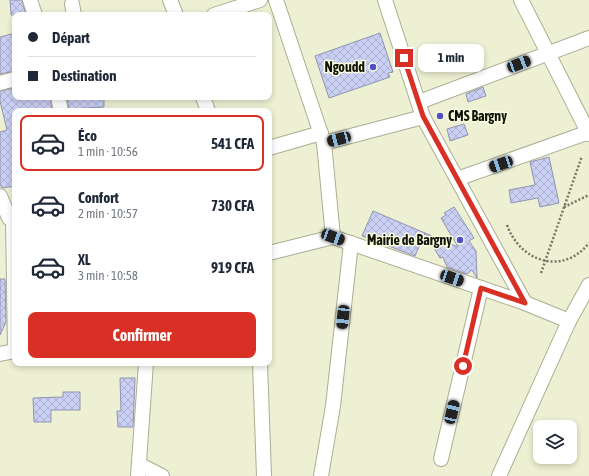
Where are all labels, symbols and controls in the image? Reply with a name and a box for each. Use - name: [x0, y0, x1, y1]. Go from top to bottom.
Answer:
- text: Départ: [52, 29, 90, 46]
- callout: 1 min: [418, 44, 484, 72]
- route end: [395, 49, 413, 67]
- text: 1 min: [438, 50, 464, 65]
- car: [506, 54, 532, 74]
- place label: Ngoudd: [324, 59, 365, 75]
- marker: Ngoudd: [368, 62, 378, 72]
- text: Destination: [52, 67, 117, 84]
- place label: CMS Bargny: [448, 108, 507, 124]
- marker: CMS Bargny: [435, 111, 445, 121]
- icon: car: [30, 125, 66, 161]
- text: Éco: [78, 127, 97, 144]
- car: [326, 130, 352, 148]
- text: 541 CFA: [211, 135, 254, 152]
- text: 1 min · 10:56: [78, 144, 138, 159]
- car: [488, 154, 514, 174]
- icon: car: [30, 187, 66, 223]
- text: Confort: [78, 189, 119, 206]
- text: 730 CFA: [211, 197, 254, 214]
- text: 2 min · 10:57: [78, 206, 138, 221]
- car: [320, 227, 346, 247]
- place label: Mairie de Bargny: [367, 232, 452, 248]
- marker: Mairie de Bargny: [455, 235, 465, 245]
- icon: car: [30, 249, 66, 285]
- text: XL: [78, 251, 91, 268]
- text: 919 CFA: [211, 259, 254, 276]
- text: 3 min · 10:58: [78, 268, 138, 283]
- car: [439, 268, 465, 288]
- car: [336, 304, 350, 330]
- button: Confirmer: [28, 312, 256, 358]
- route start: [454, 357, 472, 375]
- car: [443, 399, 461, 425]
- map controls: [533, 420, 577, 464]
- button: layers: [533, 420, 577, 464]

